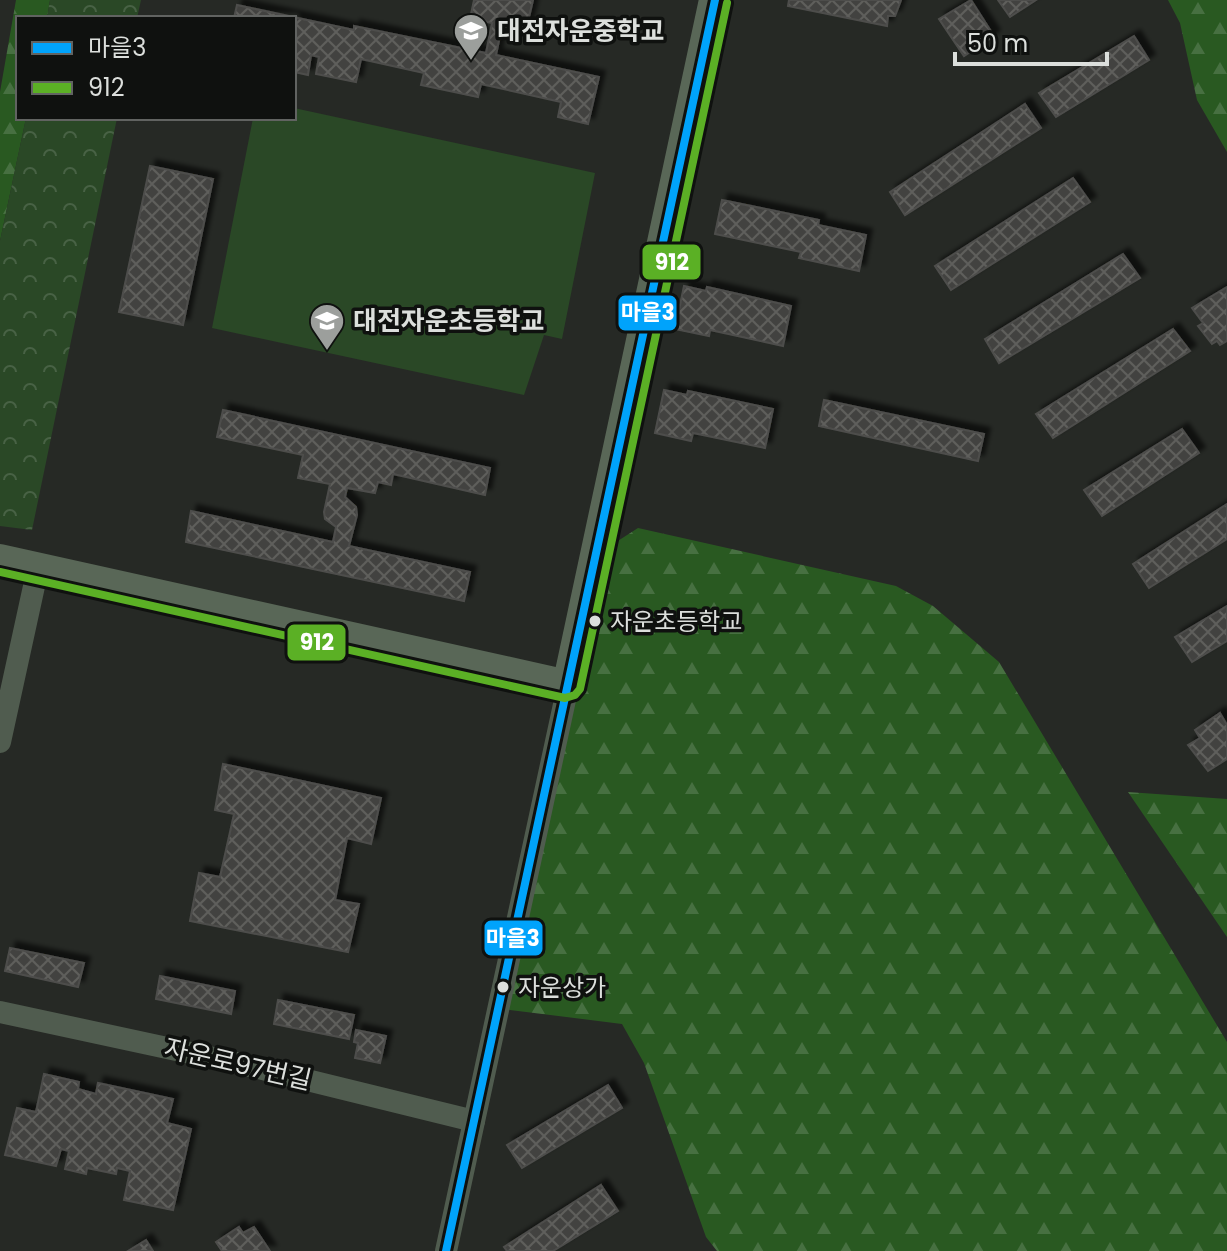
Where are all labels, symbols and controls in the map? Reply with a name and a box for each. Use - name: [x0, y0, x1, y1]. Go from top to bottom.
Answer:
- school or university icon: 대전자운중학교: [452, 12, 490, 62]
- place label: 대전자운중학교: [497, 13, 664, 49]
- legend: [16, 16, 296, 120]
- scale bar: [955, 16, 1107, 66]
- text: 50 m: [967, 27, 1028, 60]
- text: 마을3: [88, 31, 146, 64]
- text: 912: [88, 71, 125, 104]
- line badge: 912: [641, 243, 702, 281]
- text: 912: [655, 247, 689, 278]
- line badge: 마을3: [617, 294, 678, 332]
- text: 마을3: [621, 297, 675, 328]
- school or university icon: 대전자운초등학교: [308, 302, 346, 352]
- place label: 대전자운초등학교: [353, 303, 544, 339]
- place label: 자운초등학교: [610, 605, 742, 638]
- marker: 자운초등학교: [587, 613, 603, 629]
- line badge: 912: [286, 623, 347, 662]
- text: 912: [300, 627, 334, 658]
- line badge: 마을3: [483, 919, 544, 957]
- text: 마을3: [486, 923, 540, 954]
- place label: 자운상가: [518, 971, 606, 1004]
- marker: 자운상가: [495, 979, 511, 995]
- street label: 자운로97번길: [161, 1030, 315, 1098]

